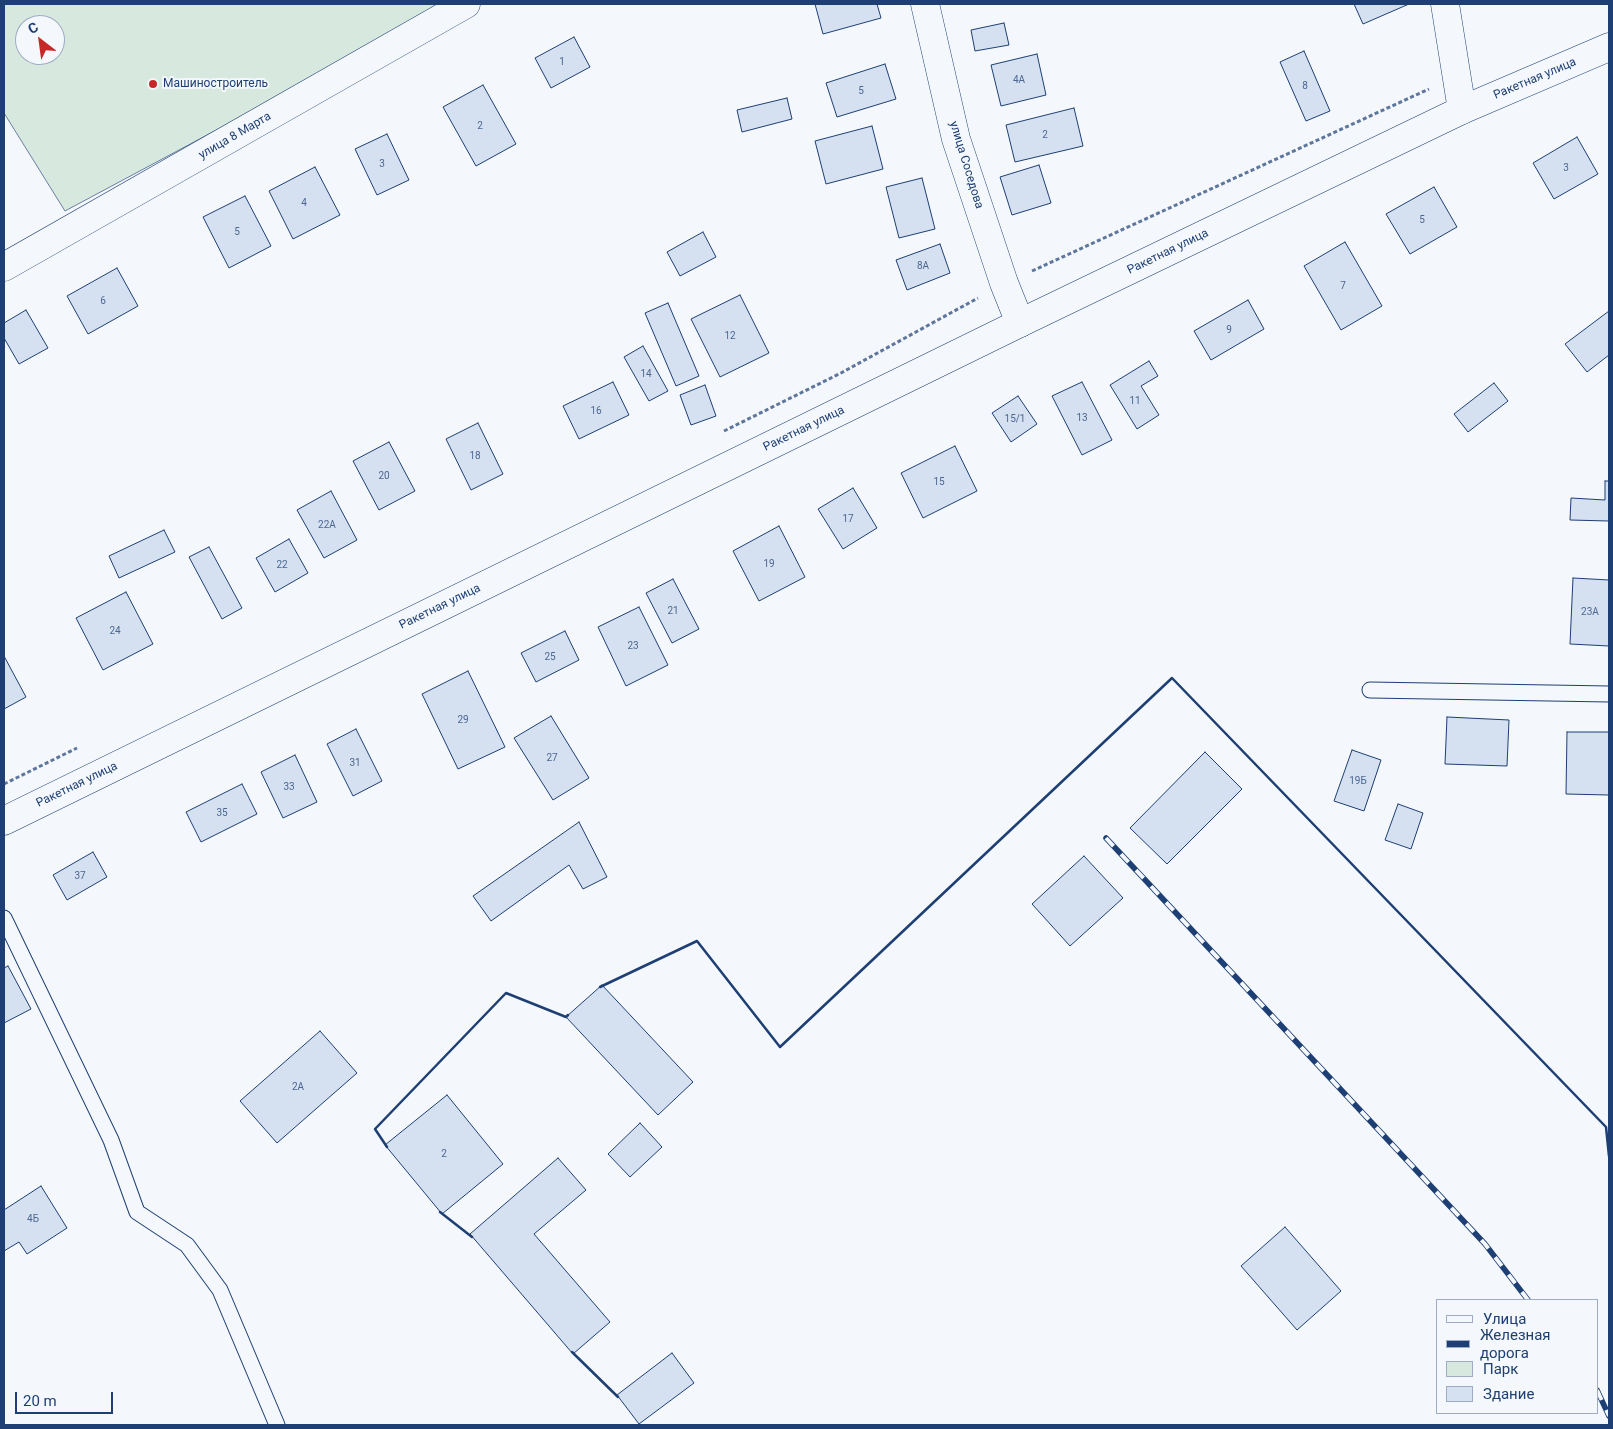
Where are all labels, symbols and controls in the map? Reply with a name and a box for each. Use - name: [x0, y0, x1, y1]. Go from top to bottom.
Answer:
- north arrow: [15, 15, 65, 65]
- text: С: [25, 19, 41, 37]
- street label: Ракетная улица: [1491, 55, 1579, 103]
- house number: 1: [559, 56, 565, 68]
- house number: 4А: [1013, 74, 1025, 86]
- place label: Машиностроитель: [163, 77, 268, 91]
- marker: Машиностроитель: [147, 78, 159, 90]
- house number: 8: [1302, 80, 1308, 92]
- house number: 5: [858, 85, 864, 97]
- street label: улица 8 Марта: [196, 109, 274, 163]
- house number: 2: [477, 120, 483, 132]
- street label: улица Соседова: [946, 120, 986, 210]
- house number: 2: [1042, 129, 1048, 141]
- house number: 3: [379, 158, 385, 170]
- house number: 3: [1563, 162, 1569, 174]
- house number: 4: [301, 197, 307, 209]
- house number: 5: [1419, 214, 1425, 226]
- house number: 5: [234, 226, 240, 238]
- street label: Ракетная улица: [1125, 226, 1211, 278]
- house number: 8А: [917, 260, 929, 272]
- house number: 7: [1340, 280, 1346, 292]
- house number: 6: [100, 295, 106, 307]
- house number: 9: [1226, 324, 1232, 336]
- house number: 12: [724, 330, 736, 342]
- house number: 14: [640, 368, 652, 380]
- house number: 11: [1129, 395, 1141, 407]
- street label: Ракетная улица: [761, 403, 847, 455]
- house number: 16: [590, 405, 602, 417]
- house number: 13: [1076, 412, 1088, 424]
- house number: 15/1: [1005, 413, 1025, 425]
- house number: 18: [469, 450, 481, 462]
- house number: 20: [378, 470, 390, 482]
- house number: 15: [933, 476, 945, 488]
- house number: 17: [842, 513, 854, 525]
- house number: 22А: [318, 519, 336, 531]
- house number: 19: [763, 558, 775, 570]
- house number: 22: [276, 559, 288, 571]
- street label: Ракетная улица: [397, 581, 483, 633]
- house number: 21: [667, 605, 679, 617]
- house number: 23А: [1581, 606, 1599, 618]
- house number: 24: [109, 625, 121, 637]
- house number: 23: [627, 640, 639, 652]
- house number: 25: [544, 651, 556, 663]
- house number: 29: [457, 714, 469, 726]
- house number: 27: [546, 752, 558, 764]
- house number: 31: [349, 757, 361, 769]
- street label: Ракетная улица: [34, 759, 120, 811]
- house number: 19Б: [1349, 775, 1367, 787]
- house number: 33: [283, 781, 295, 793]
- house number: 35: [216, 807, 228, 819]
- house number: 37: [74, 870, 86, 882]
- house number: 2А: [292, 1081, 304, 1093]
- house number: 2: [441, 1148, 447, 1160]
- house number: 4Б: [27, 1213, 39, 1225]
- legend: [1436, 1299, 1598, 1414]
- text: Улица: [1483, 1310, 1526, 1328]
- text: Железная дорога: [1480, 1326, 1551, 1362]
- text: Парк: [1483, 1360, 1518, 1378]
- scale bar: [18, 1382, 115, 1414]
- text: Здание: [1483, 1385, 1534, 1403]
- text: 20 m: [23, 1392, 57, 1410]

